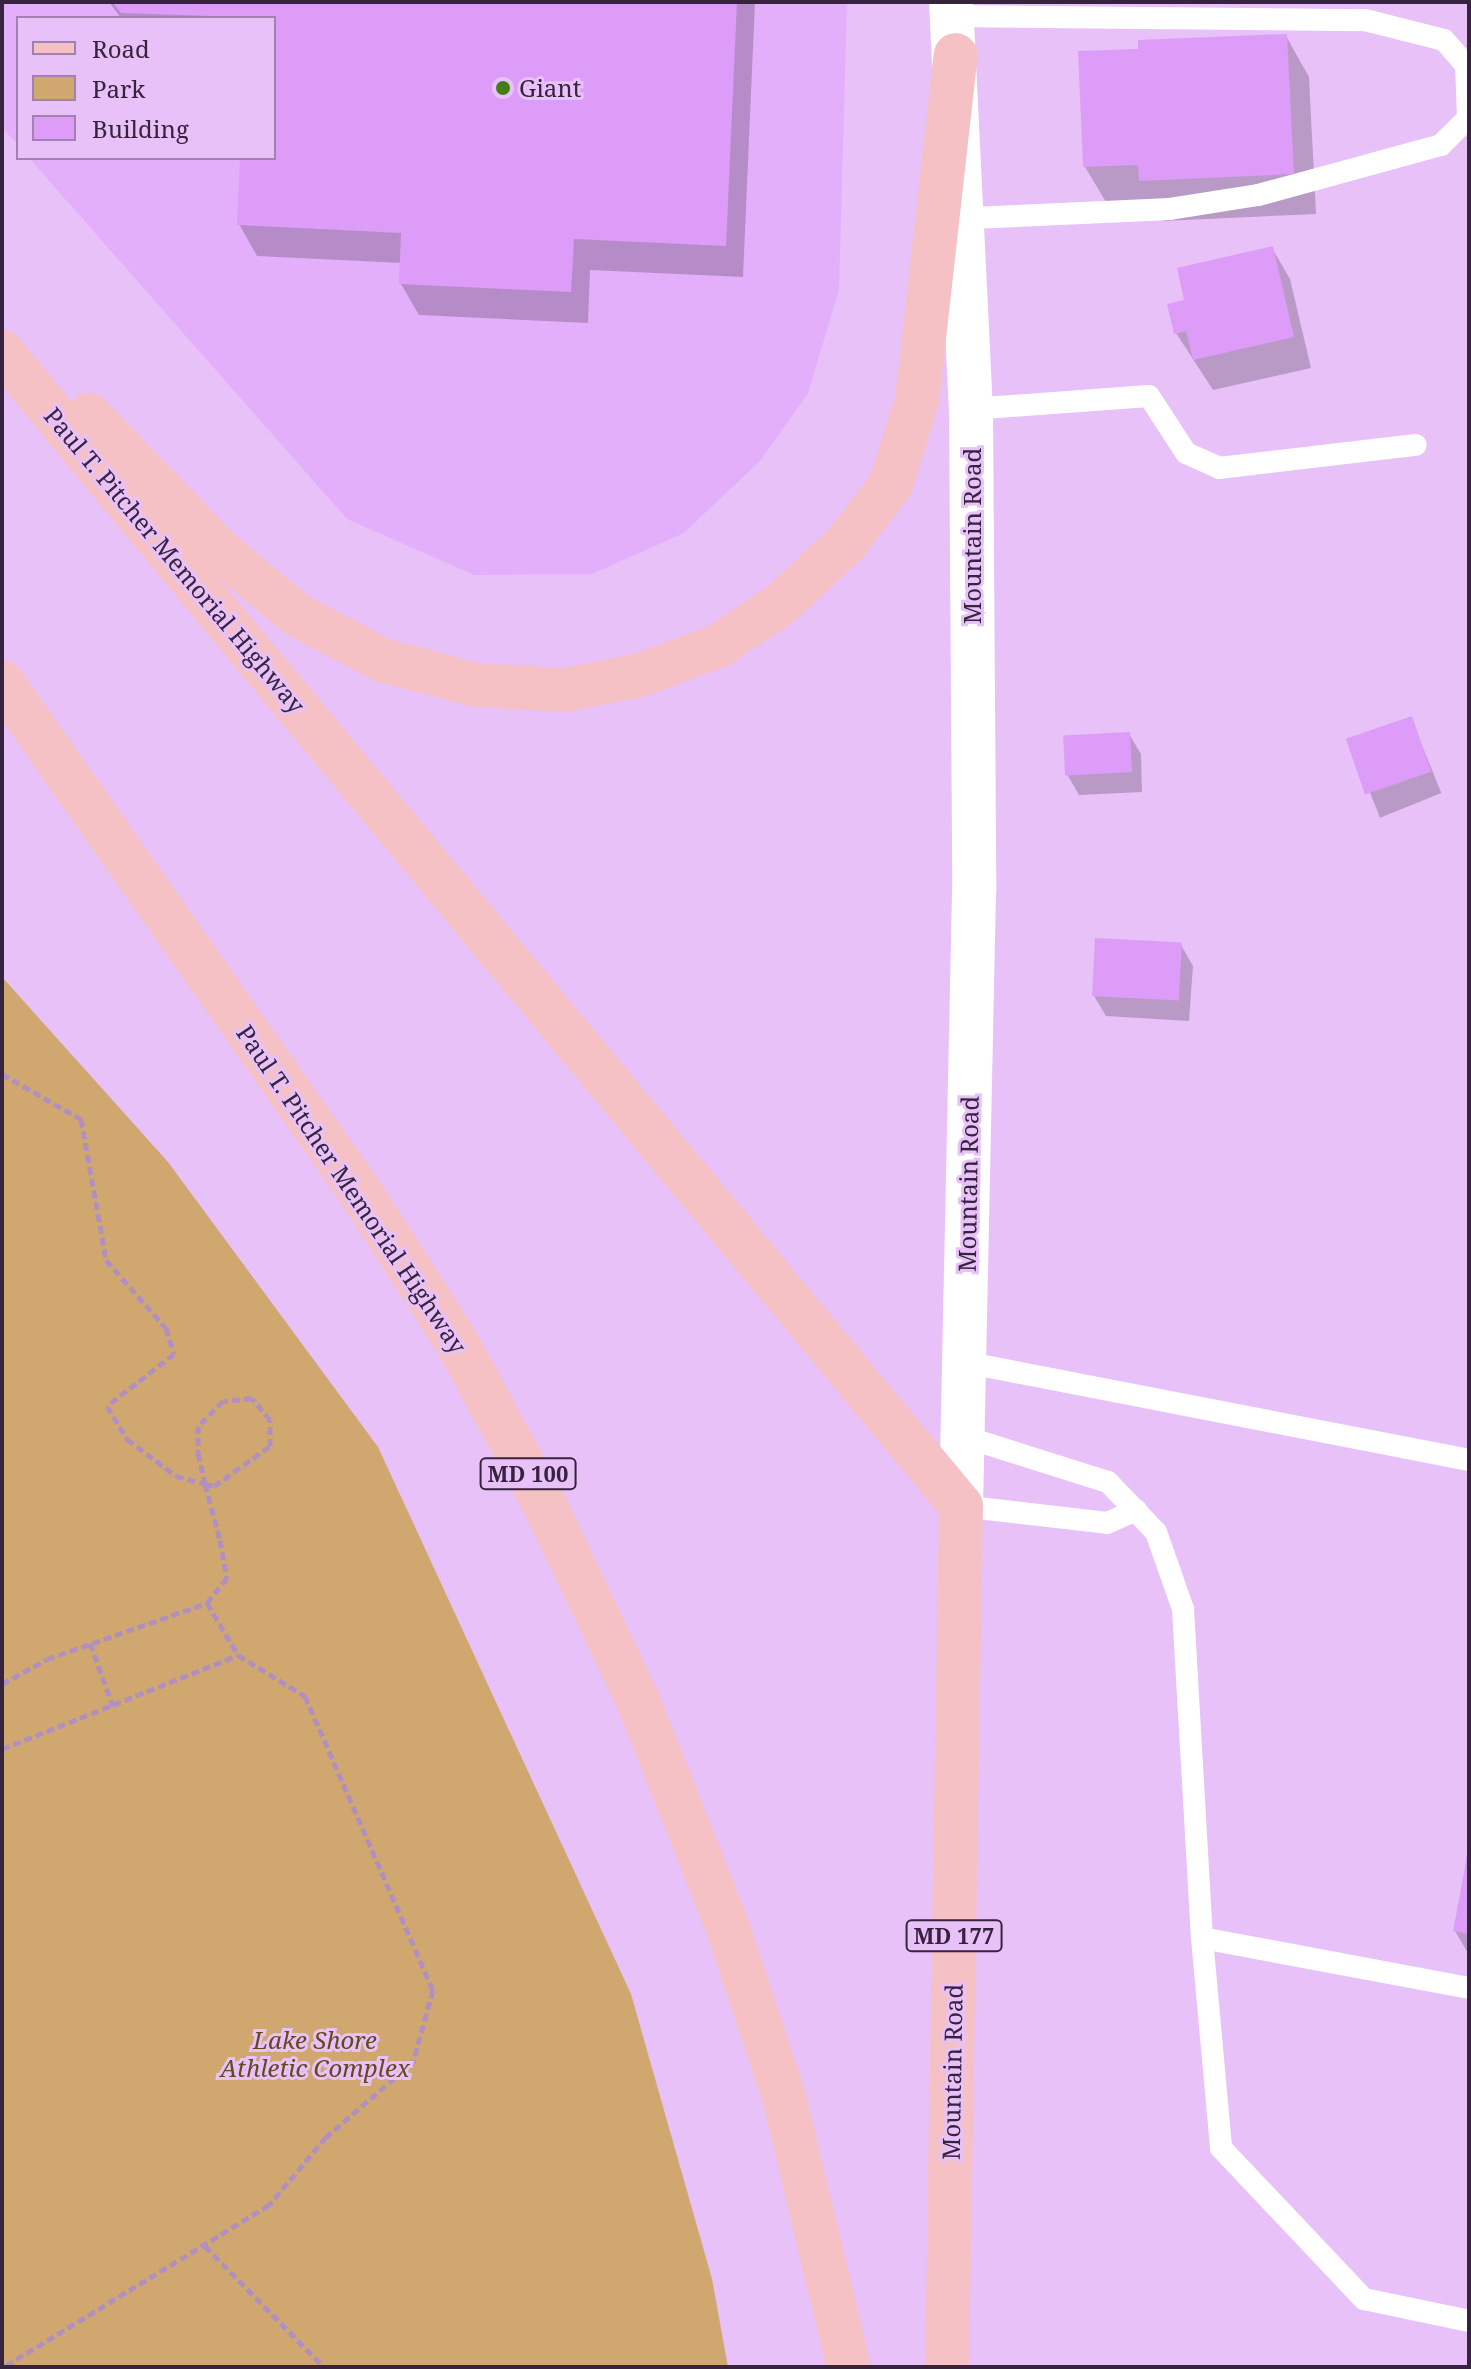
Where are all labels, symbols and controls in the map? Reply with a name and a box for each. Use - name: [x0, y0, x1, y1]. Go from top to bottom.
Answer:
- legend: [16, 16, 276, 160]
- text: Road: [92, 32, 150, 65]
- text: Park: [92, 72, 145, 105]
- place label: Giant: [519, 74, 581, 102]
- marker: Giant: [494, 79, 512, 97]
- text: Building: [92, 112, 189, 145]
- street label: Paul T. Pitcher Memorial Highway: [39, 401, 311, 719]
- street label: Mountain Road: [958, 448, 986, 624]
- street label: Paul T. Pitcher Memorial Highway: [231, 1019, 473, 1359]
- street label: Mountain Road: [952, 1096, 984, 1272]
- road number: MD 100: [478, 1456, 578, 1492]
- road number: MD 177: [904, 1918, 1004, 1954]
- street label: Mountain Road: [936, 1984, 968, 2160]
- park label: Lake Shore Athletic Complex: [220, 2026, 410, 2082]

